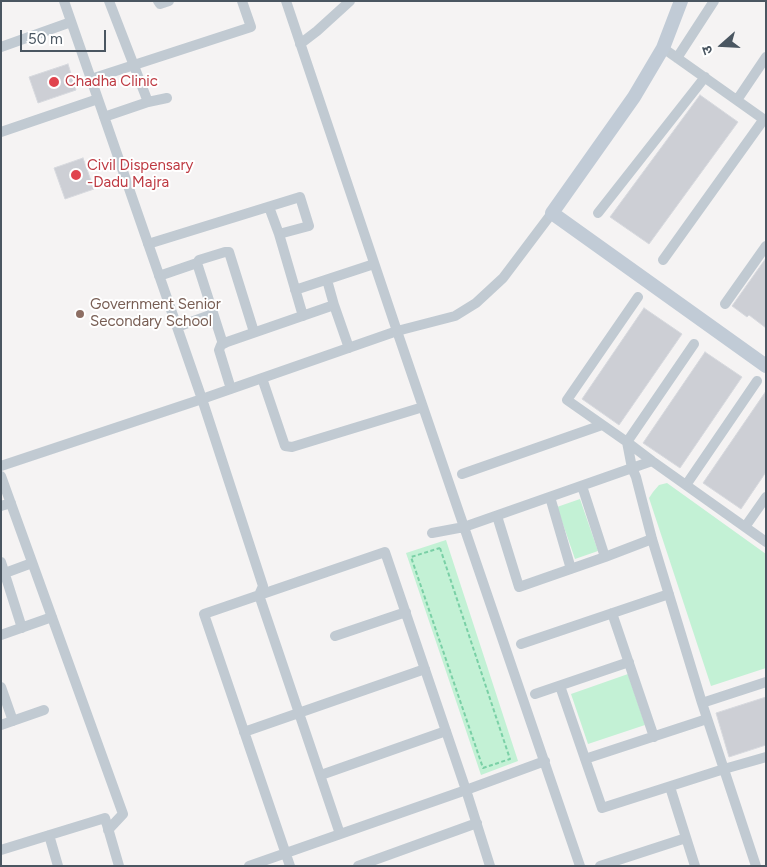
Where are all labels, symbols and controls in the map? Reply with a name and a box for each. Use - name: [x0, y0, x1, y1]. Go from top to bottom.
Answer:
- scale bar: [22, 20, 109, 52]
- north arrow: [697, 20, 747, 70]
- text: 50 m: [28, 30, 63, 48]
- text: उ: [698, 43, 717, 57]
- place label: Chadha Clinic: [65, 73, 158, 91]
- marker: Chadha Clinic: [47, 75, 61, 89]
- place label: Civil Dispensary -Dadu Majra: [87, 157, 193, 192]
- marker: Civil Dispensary -Dadu Majra: [69, 168, 83, 182]
- place label: Government Senior Secondary School: [90, 296, 221, 331]
- marker: Government Senior Secondary School: [74, 308, 86, 320]

